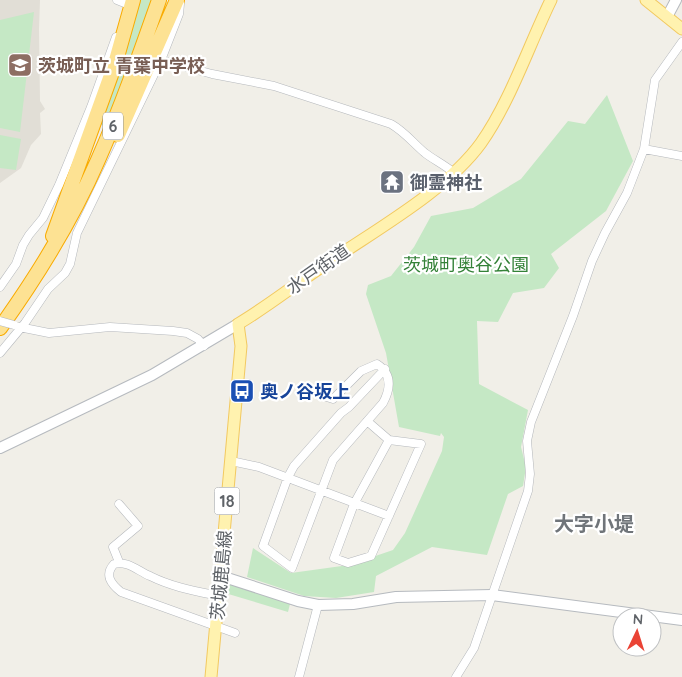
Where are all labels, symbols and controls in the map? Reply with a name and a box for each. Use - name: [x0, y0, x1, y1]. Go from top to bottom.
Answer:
- school or university icon: 茨城町立 青葉中学校: [7, 52, 33, 78]
- place label: 茨城町立 青葉中学校: [38, 54, 205, 77]
- road number: 6: [103, 112, 123, 140]
- temple icon: 御霊神社: [379, 169, 405, 195]
- place label: 御霊神社: [409, 171, 482, 194]
- street label: 水戸街道: [282, 239, 354, 299]
- park label: 茨城町奥谷公園: [403, 253, 529, 276]
- bus stop icon: 奥ノ谷坂上: [229, 378, 255, 404]
- place label: 奥ノ谷坂上: [260, 380, 350, 403]
- road number: 18: [214, 488, 240, 514]
- district label: 大字小堤: [554, 511, 634, 536]
- street label: 茨城鹿島線: [206, 529, 236, 621]
- north arrow: [612, 607, 662, 657]
- text: N: [632, 610, 644, 628]

